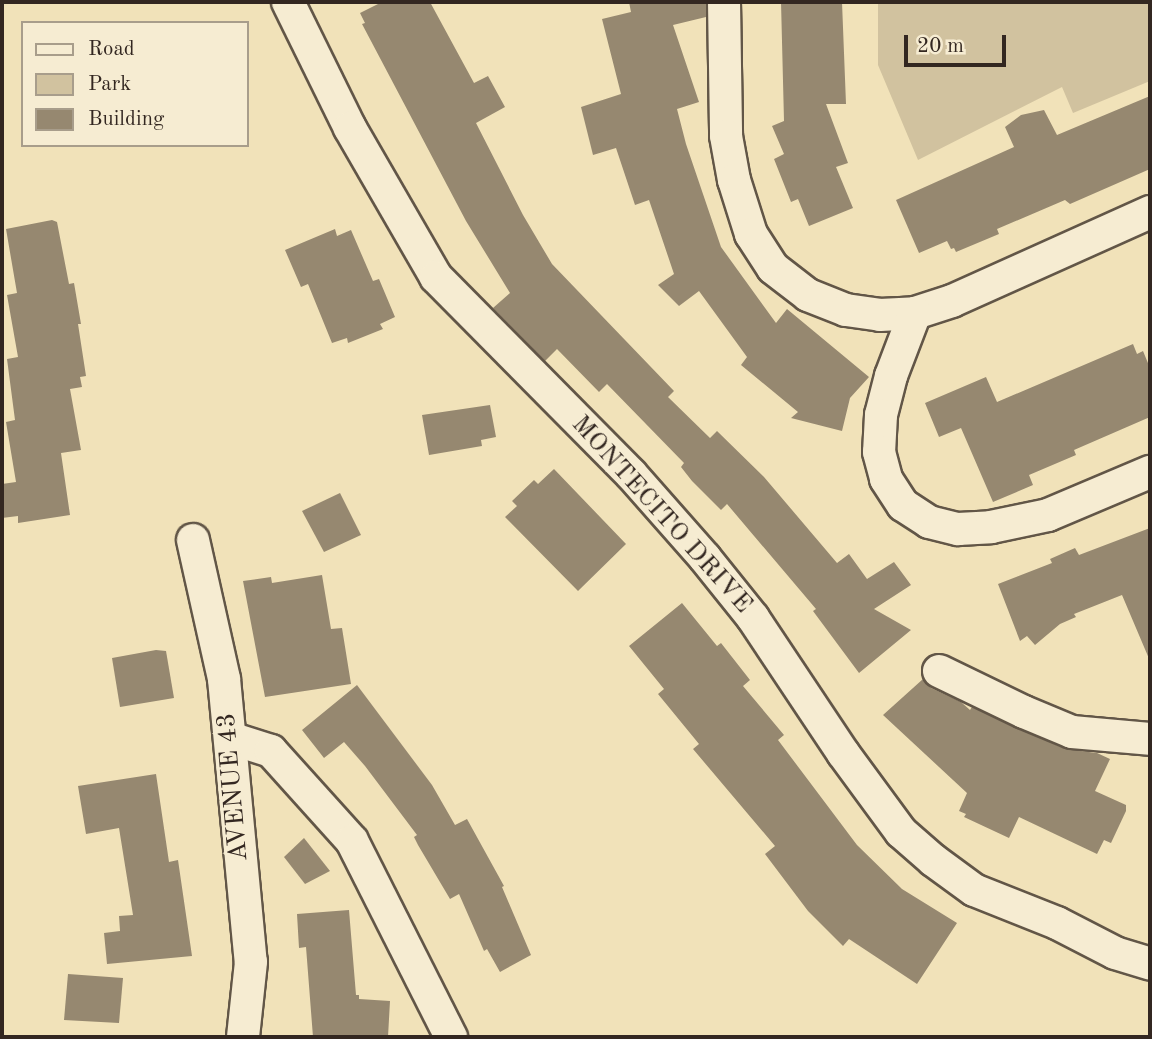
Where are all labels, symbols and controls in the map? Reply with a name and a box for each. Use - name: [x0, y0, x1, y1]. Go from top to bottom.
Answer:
- legend: [21, 21, 248, 147]
- scale bar: [907, 21, 1009, 65]
- text: 20 m: [917, 36, 964, 57]
- text: Road: [88, 39, 135, 60]
- text: Park: [88, 74, 131, 95]
- text: Building: [88, 109, 164, 130]
- street label: MONTECITO DRIVE: [564, 410, 758, 620]
- street label: AVENUE 43: [212, 711, 256, 863]

